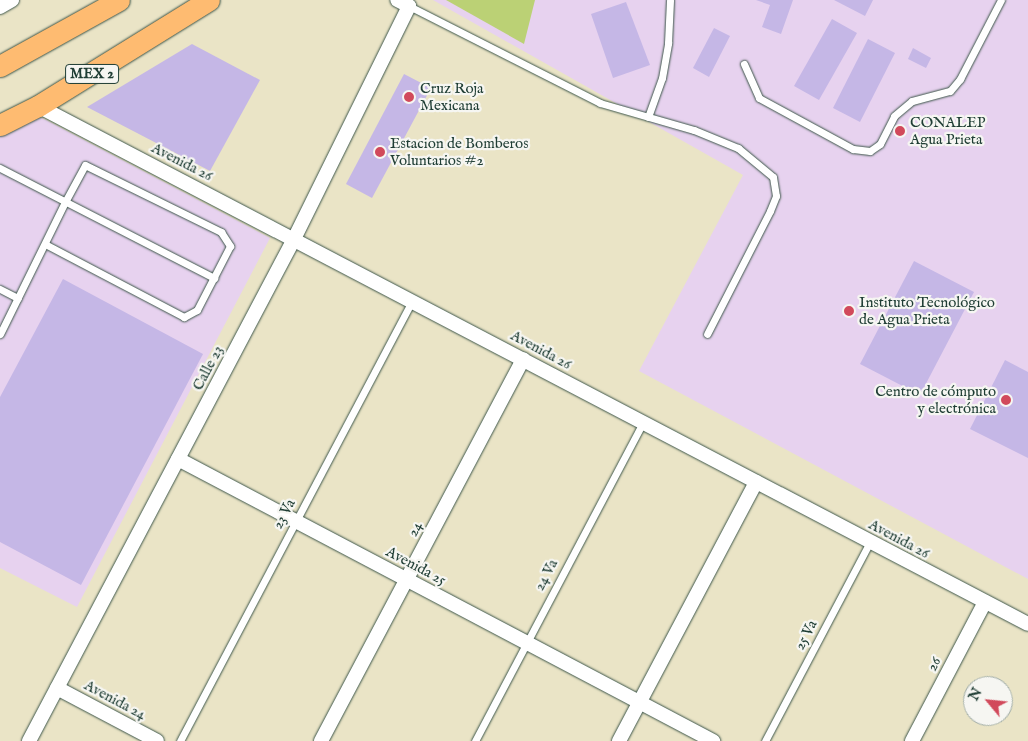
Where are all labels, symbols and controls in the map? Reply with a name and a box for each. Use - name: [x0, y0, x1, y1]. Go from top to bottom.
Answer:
- road number: MEX 2: [64, 62, 120, 86]
- place label: Cruz Roja Mexicana: [420, 79, 484, 114]
- marker: Cruz Roja Mexicana: [402, 90, 416, 104]
- place label: CONALEP Agua Prieta: [910, 113, 985, 148]
- marker: CONALEP Agua Prieta: [894, 125, 906, 137]
- place label: Estacion de Bomberos Voluntarios #2: [390, 134, 528, 169]
- street label: Avenida 26: [148, 139, 216, 185]
- marker: Estacion de Bomberos Voluntarios #2: [374, 146, 386, 158]
- place label: Instituto Tecnológico de Agua Prieta: [859, 293, 995, 328]
- marker: Instituto Tecnológico de Agua Prieta: [843, 305, 855, 317]
- street label: Avenida 26: [507, 326, 575, 374]
- street label: Calle 23: [189, 343, 227, 393]
- place label: Centro de cómputo y electrónica: [875, 382, 996, 417]
- marker: Centro de cómputo y electrónica: [1000, 394, 1012, 406]
- street label: 23 Va: [269, 496, 299, 532]
- street label: Avenida 26: [865, 515, 933, 563]
- street label: 24: [404, 518, 426, 540]
- street label: Avenida 25: [383, 543, 449, 589]
- street label: 24 Va: [530, 556, 562, 594]
- street label: 25 Va: [791, 617, 821, 653]
- street label: 26: [923, 654, 945, 674]
- street label: Avenida 24: [81, 676, 149, 724]
- north arrow: [963, 676, 1013, 726]
- text: N: [965, 685, 986, 704]

